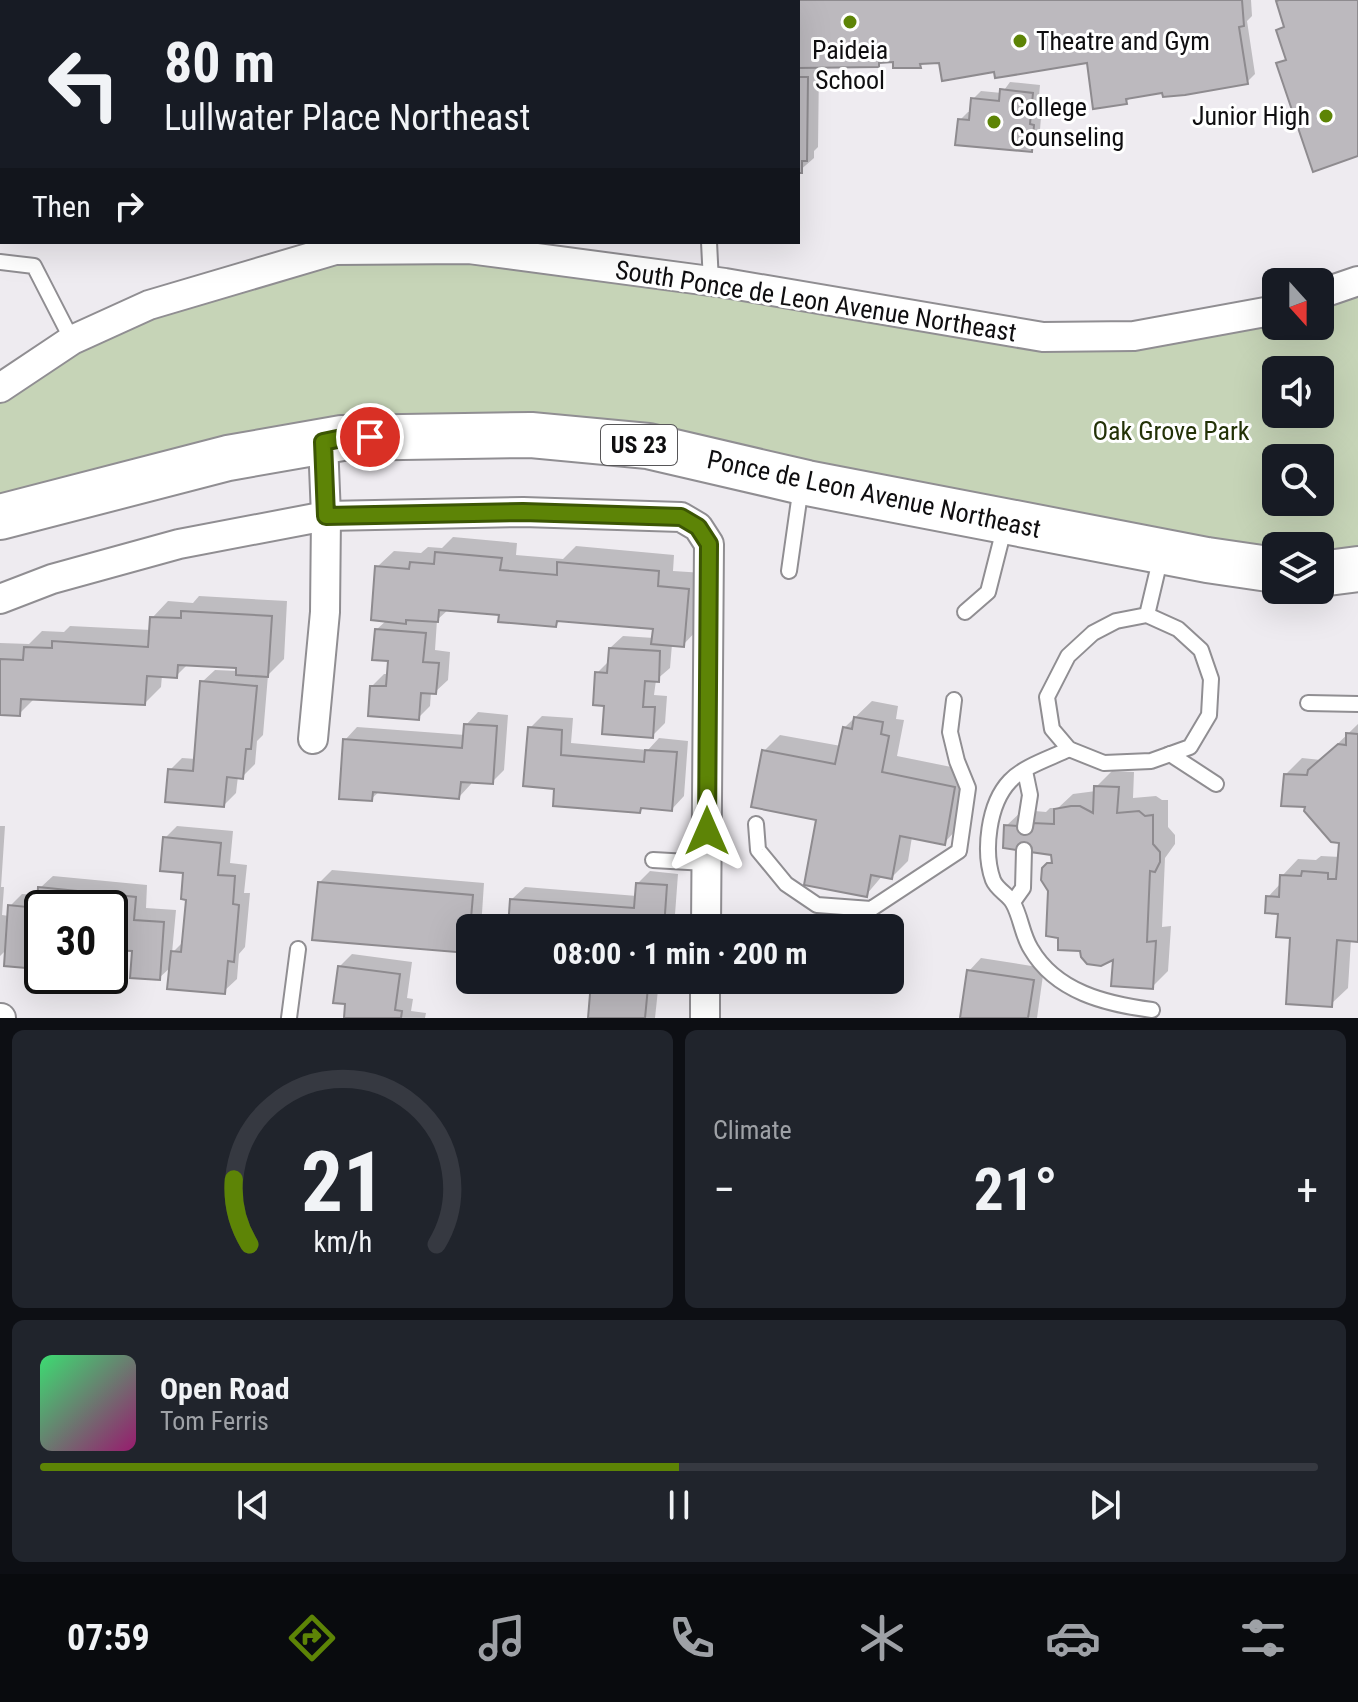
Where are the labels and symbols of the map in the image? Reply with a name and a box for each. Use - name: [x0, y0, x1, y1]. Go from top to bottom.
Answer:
- marker: Paideia School: [841, 13, 859, 31]
- place label: Theatre and Gym: [1036, 26, 1210, 56]
- marker: Theatre and Gym: [1011, 32, 1029, 50]
- place label: Paideia School: [812, 35, 888, 95]
- place label: College Counseling: [1010, 92, 1124, 152]
- place label: Junior High: [1192, 101, 1310, 131]
- marker: Junior High: [1317, 107, 1335, 125]
- marker: College Counseling: [985, 113, 1003, 131]
- street label: South Ponce de Leon Avenue Northeast: [613, 254, 1019, 348]
- north arrow: [1262, 268, 1334, 340]
- pin: [336, 403, 404, 471]
- park label: Oak Grove Park: [1092, 416, 1250, 446]
- road number: US 23: [601, 425, 677, 465]
- street label: Ponce de Leon Avenue Northeast: [704, 444, 1044, 544]
- position arrow: [665, 789, 749, 873]
- speed limit sign: 30: [24, 890, 128, 994]

